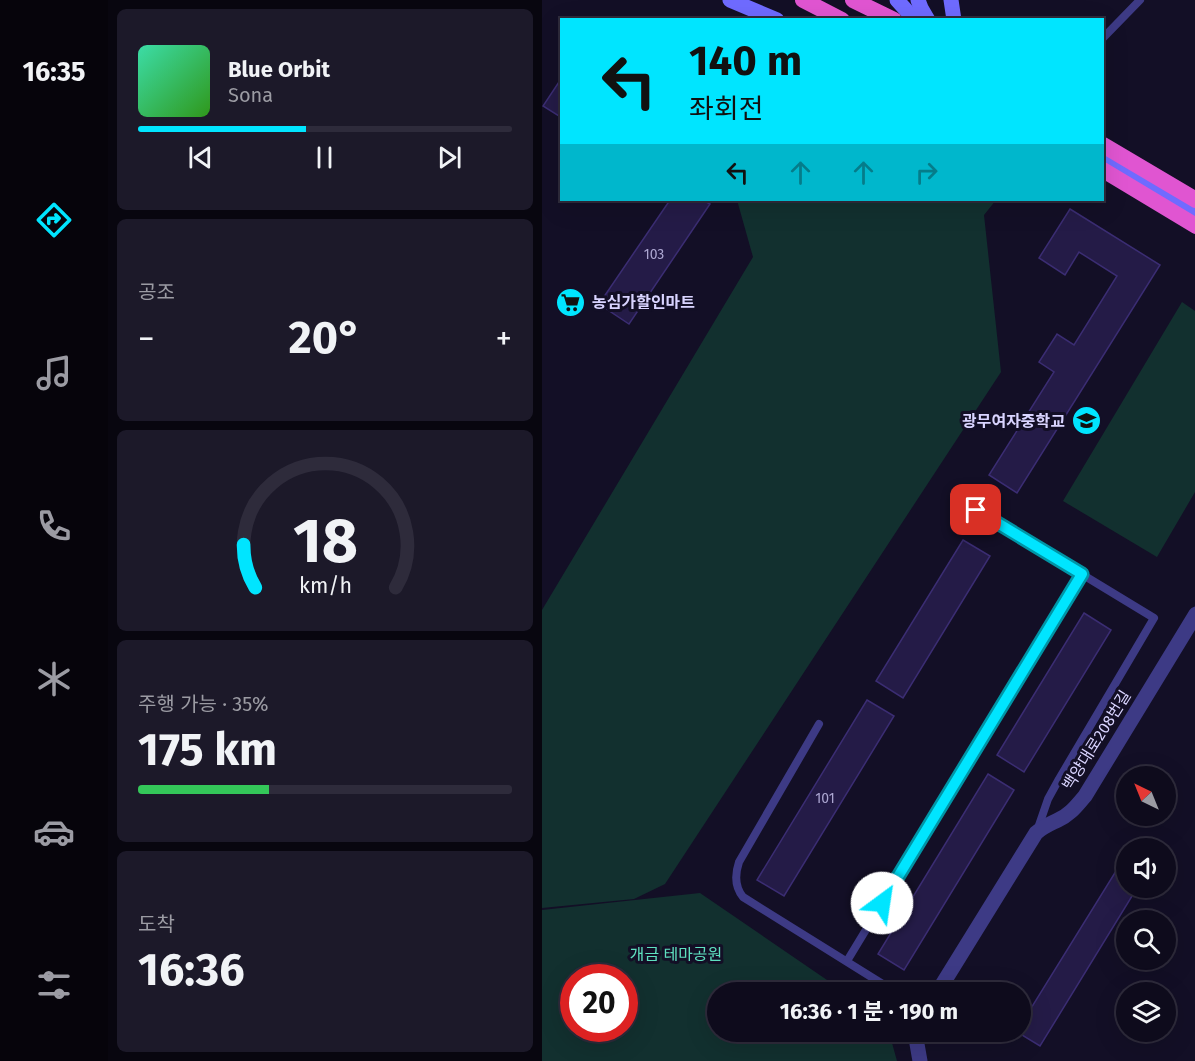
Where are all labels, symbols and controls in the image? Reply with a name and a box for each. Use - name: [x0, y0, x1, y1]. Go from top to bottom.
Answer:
- text: 140 m: [689, 36, 802, 86]
- icon: left: [590, 42, 668, 120]
- text: 16:35: [22, 56, 86, 88]
- text: Blue Orbit: [228, 56, 330, 83]
- text: Sona: [228, 83, 273, 107]
- text: 좌회전: [689, 93, 764, 125]
- icon: previous: [184, 141, 217, 174]
- icon: pause: [308, 141, 341, 174]
- icon: next: [433, 141, 466, 174]
- icon: left: [721, 156, 754, 189]
- icon: ahead: [784, 156, 817, 189]
- icon: ahead: [847, 156, 880, 189]
- icon: right: [910, 156, 943, 189]
- icon: directions: [33, 199, 75, 241]
- house number: 103: [644, 246, 664, 263]
- text: 공조: [138, 280, 175, 304]
- supermarket icon: 농심가할인마트: [555, 286, 587, 318]
- place label: 농심가할인마트: [592, 293, 695, 312]
- text: 20°: [288, 311, 362, 365]
- text: −: [138, 319, 155, 359]
- text: +: [496, 319, 512, 359]
- icon: music: [33, 352, 75, 394]
- school or university icon: 광무여자중학교: [1070, 405, 1102, 437]
- place label: 광무여자중학교: [962, 412, 1065, 431]
- pin: [950, 484, 1001, 535]
- icon: arrive: [959, 493, 992, 526]
- text: 18: [292, 504, 358, 579]
- icon: phone: [33, 505, 75, 547]
- text: km/h: [298, 573, 352, 599]
- icon: climate: [33, 658, 75, 700]
- street label: 백양대로208번길: [1058, 687, 1135, 794]
- text: 주행 가능 · 35%: [138, 692, 268, 716]
- text: 175 km: [138, 723, 277, 777]
- north arrow: [1116, 766, 1176, 826]
- map controls: [1116, 766, 1176, 1042]
- house number: 101: [815, 790, 835, 807]
- icon: car: [33, 811, 75, 853]
- button: sound: [1116, 838, 1176, 898]
- position arrow: [850, 871, 914, 935]
- button: search: [1116, 910, 1176, 970]
- text: 도착: [138, 912, 175, 936]
- text: 16:36: [138, 943, 245, 997]
- park label: 개금 테마공원: [630, 945, 722, 964]
- icon: filters: [33, 964, 75, 1006]
- speed limit sign: 20: [560, 964, 638, 1042]
- button: layers: [1116, 982, 1176, 1042]
- text: 16:36 · 1 분 · 190 m: [780, 998, 958, 1025]

